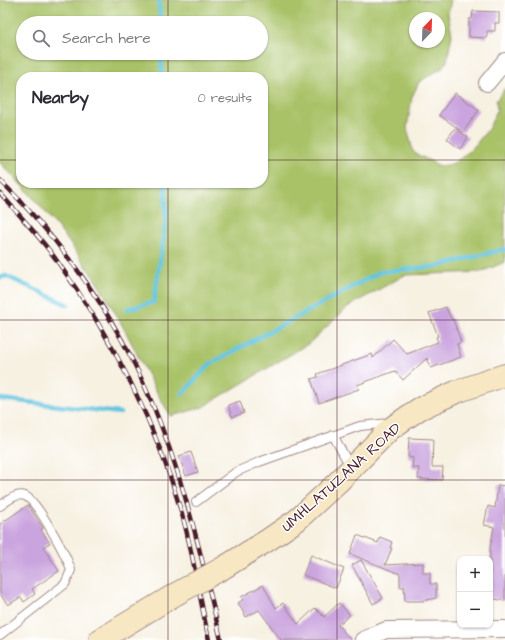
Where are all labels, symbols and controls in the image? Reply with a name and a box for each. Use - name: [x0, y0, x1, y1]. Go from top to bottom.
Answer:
- north arrow: [409, 12, 445, 48]
- search box: [16, 16, 268, 60]
- icon: search: [30, 27, 52, 49]
- text: Search here: [62, 28, 151, 49]
- text: Nearby: [32, 86, 89, 110]
- text: 0 results: [197, 89, 252, 107]
- street label: UMHLATUZANA ROAD: [277, 418, 406, 537]
- map controls: [457, 556, 493, 628]
- button: +: [457, 556, 493, 592]
- button: −: [457, 592, 493, 628]

